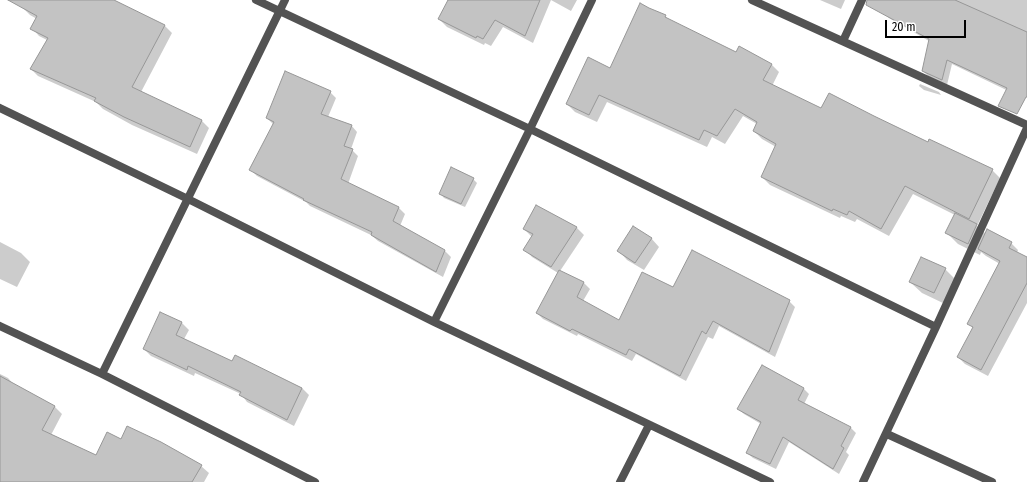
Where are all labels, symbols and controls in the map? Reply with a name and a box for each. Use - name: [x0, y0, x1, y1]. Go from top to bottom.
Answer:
- scale bar: [887, 12, 968, 38]
- text: 20 m: [892, 20, 916, 34]

